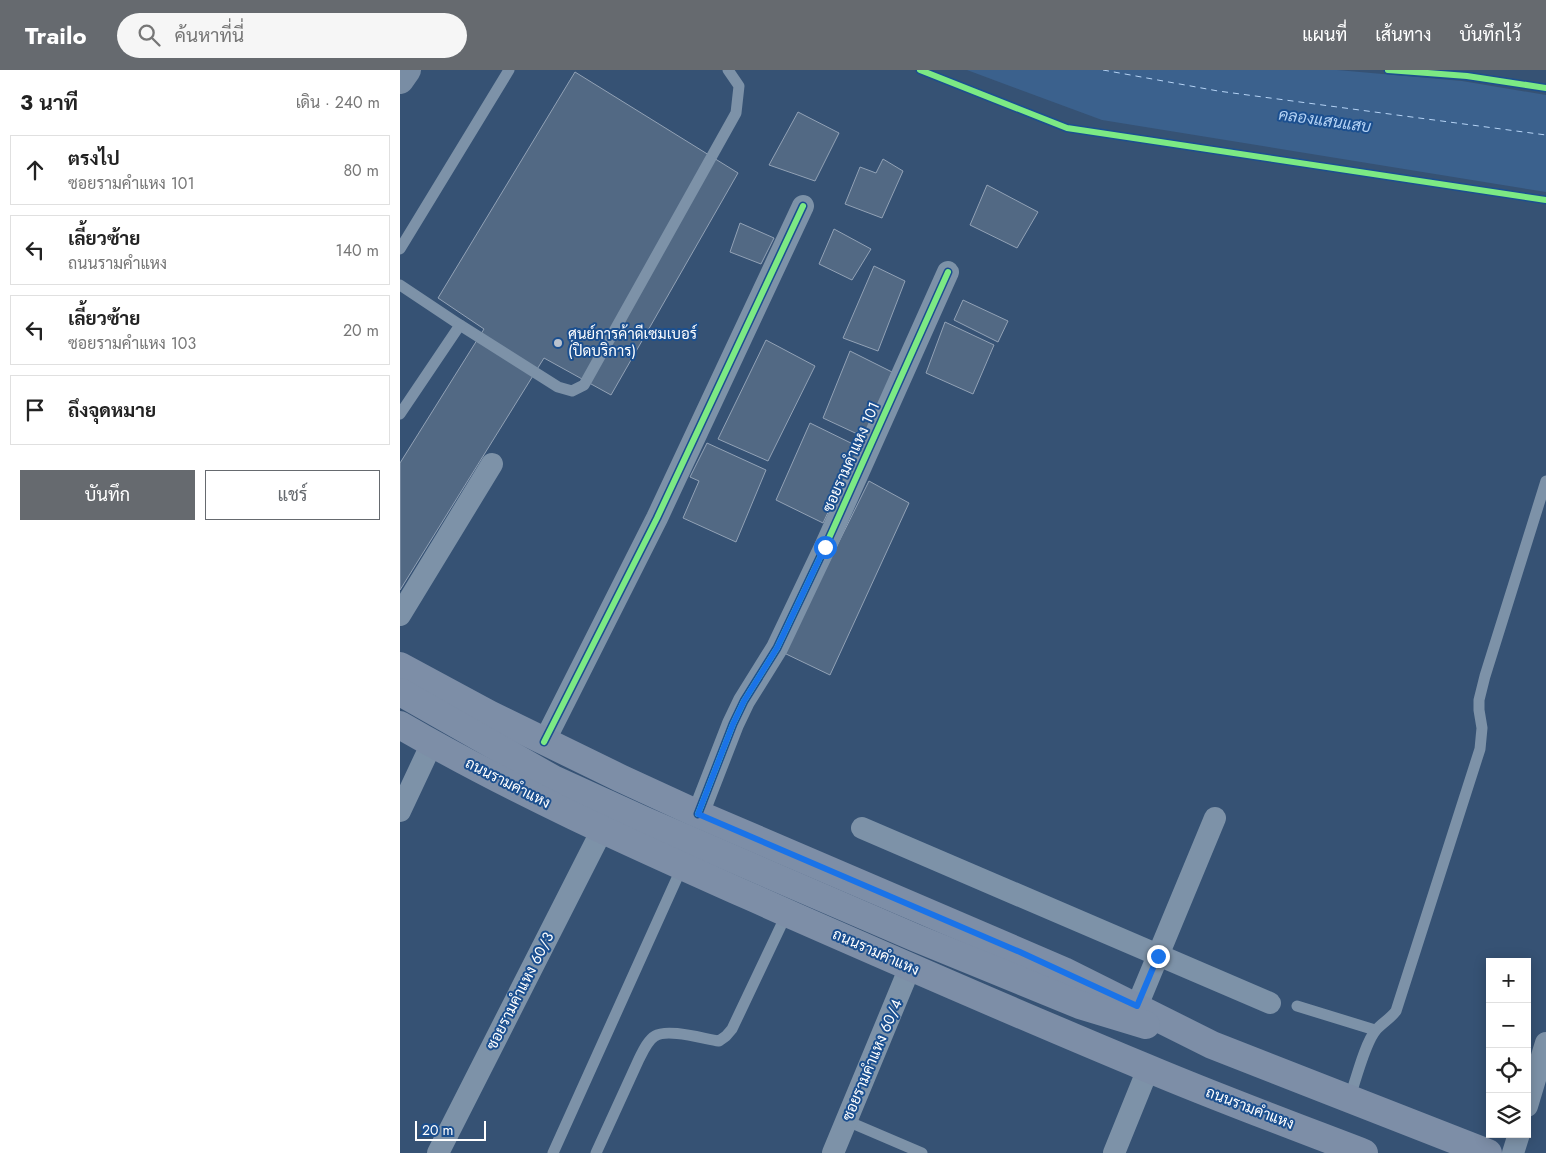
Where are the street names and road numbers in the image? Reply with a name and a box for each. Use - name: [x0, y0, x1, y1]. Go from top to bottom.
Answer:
- street label: ซอยรามคำแหง 101: [817, 398, 885, 516]
- street label: ถนนรามคำแหง: [462, 752, 554, 814]
- street label: ถนนรามคำแหง: [829, 923, 923, 981]
- street label: ซอยรามคำแหง 60/3: [481, 928, 559, 1054]
- street label: ซอยรามคำแหง 60/4: [836, 995, 908, 1124]
- street label: ถนนรามคำแหง: [1203, 1081, 1297, 1135]

